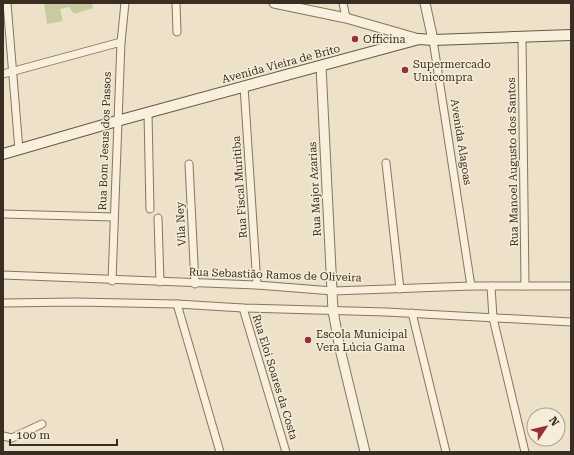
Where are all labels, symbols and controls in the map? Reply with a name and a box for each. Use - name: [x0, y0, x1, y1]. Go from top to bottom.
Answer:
- place label: Officina: [363, 33, 406, 46]
- marker: Officina: [350, 34, 360, 44]
- street label: Avenida Vieira de Brito: [220, 42, 342, 86]
- place label: Supermercado Unicompra: [413, 58, 491, 84]
- marker: Supermercado Unicompra: [400, 65, 410, 75]
- street label: Rua Bom Jesus dos Passos: [96, 71, 114, 211]
- street label: Rua Manoel Augusto dos Santos: [505, 77, 521, 247]
- street label: Avenida Alagoas: [448, 98, 474, 186]
- street label: Rua Fiscal Muritiba: [230, 135, 250, 239]
- street label: Rua Major Azarias: [306, 141, 324, 237]
- street label: Vila Ney: [173, 201, 189, 247]
- street label: Rua Sebastião Ramos de Oliveira: [188, 265, 362, 285]
- street label: Rua Eloi Soares da Costa: [250, 313, 300, 441]
- place label: Escola Municipal Vera Lúcia Gama: [316, 328, 408, 354]
- marker: Escola Municipal Vera Lúcia Gama: [303, 335, 313, 345]
- north arrow: [526, 407, 566, 447]
- text: N: [546, 414, 562, 429]
- scale bar: [10, 421, 117, 447]
- text: 100 m: [16, 428, 50, 442]

